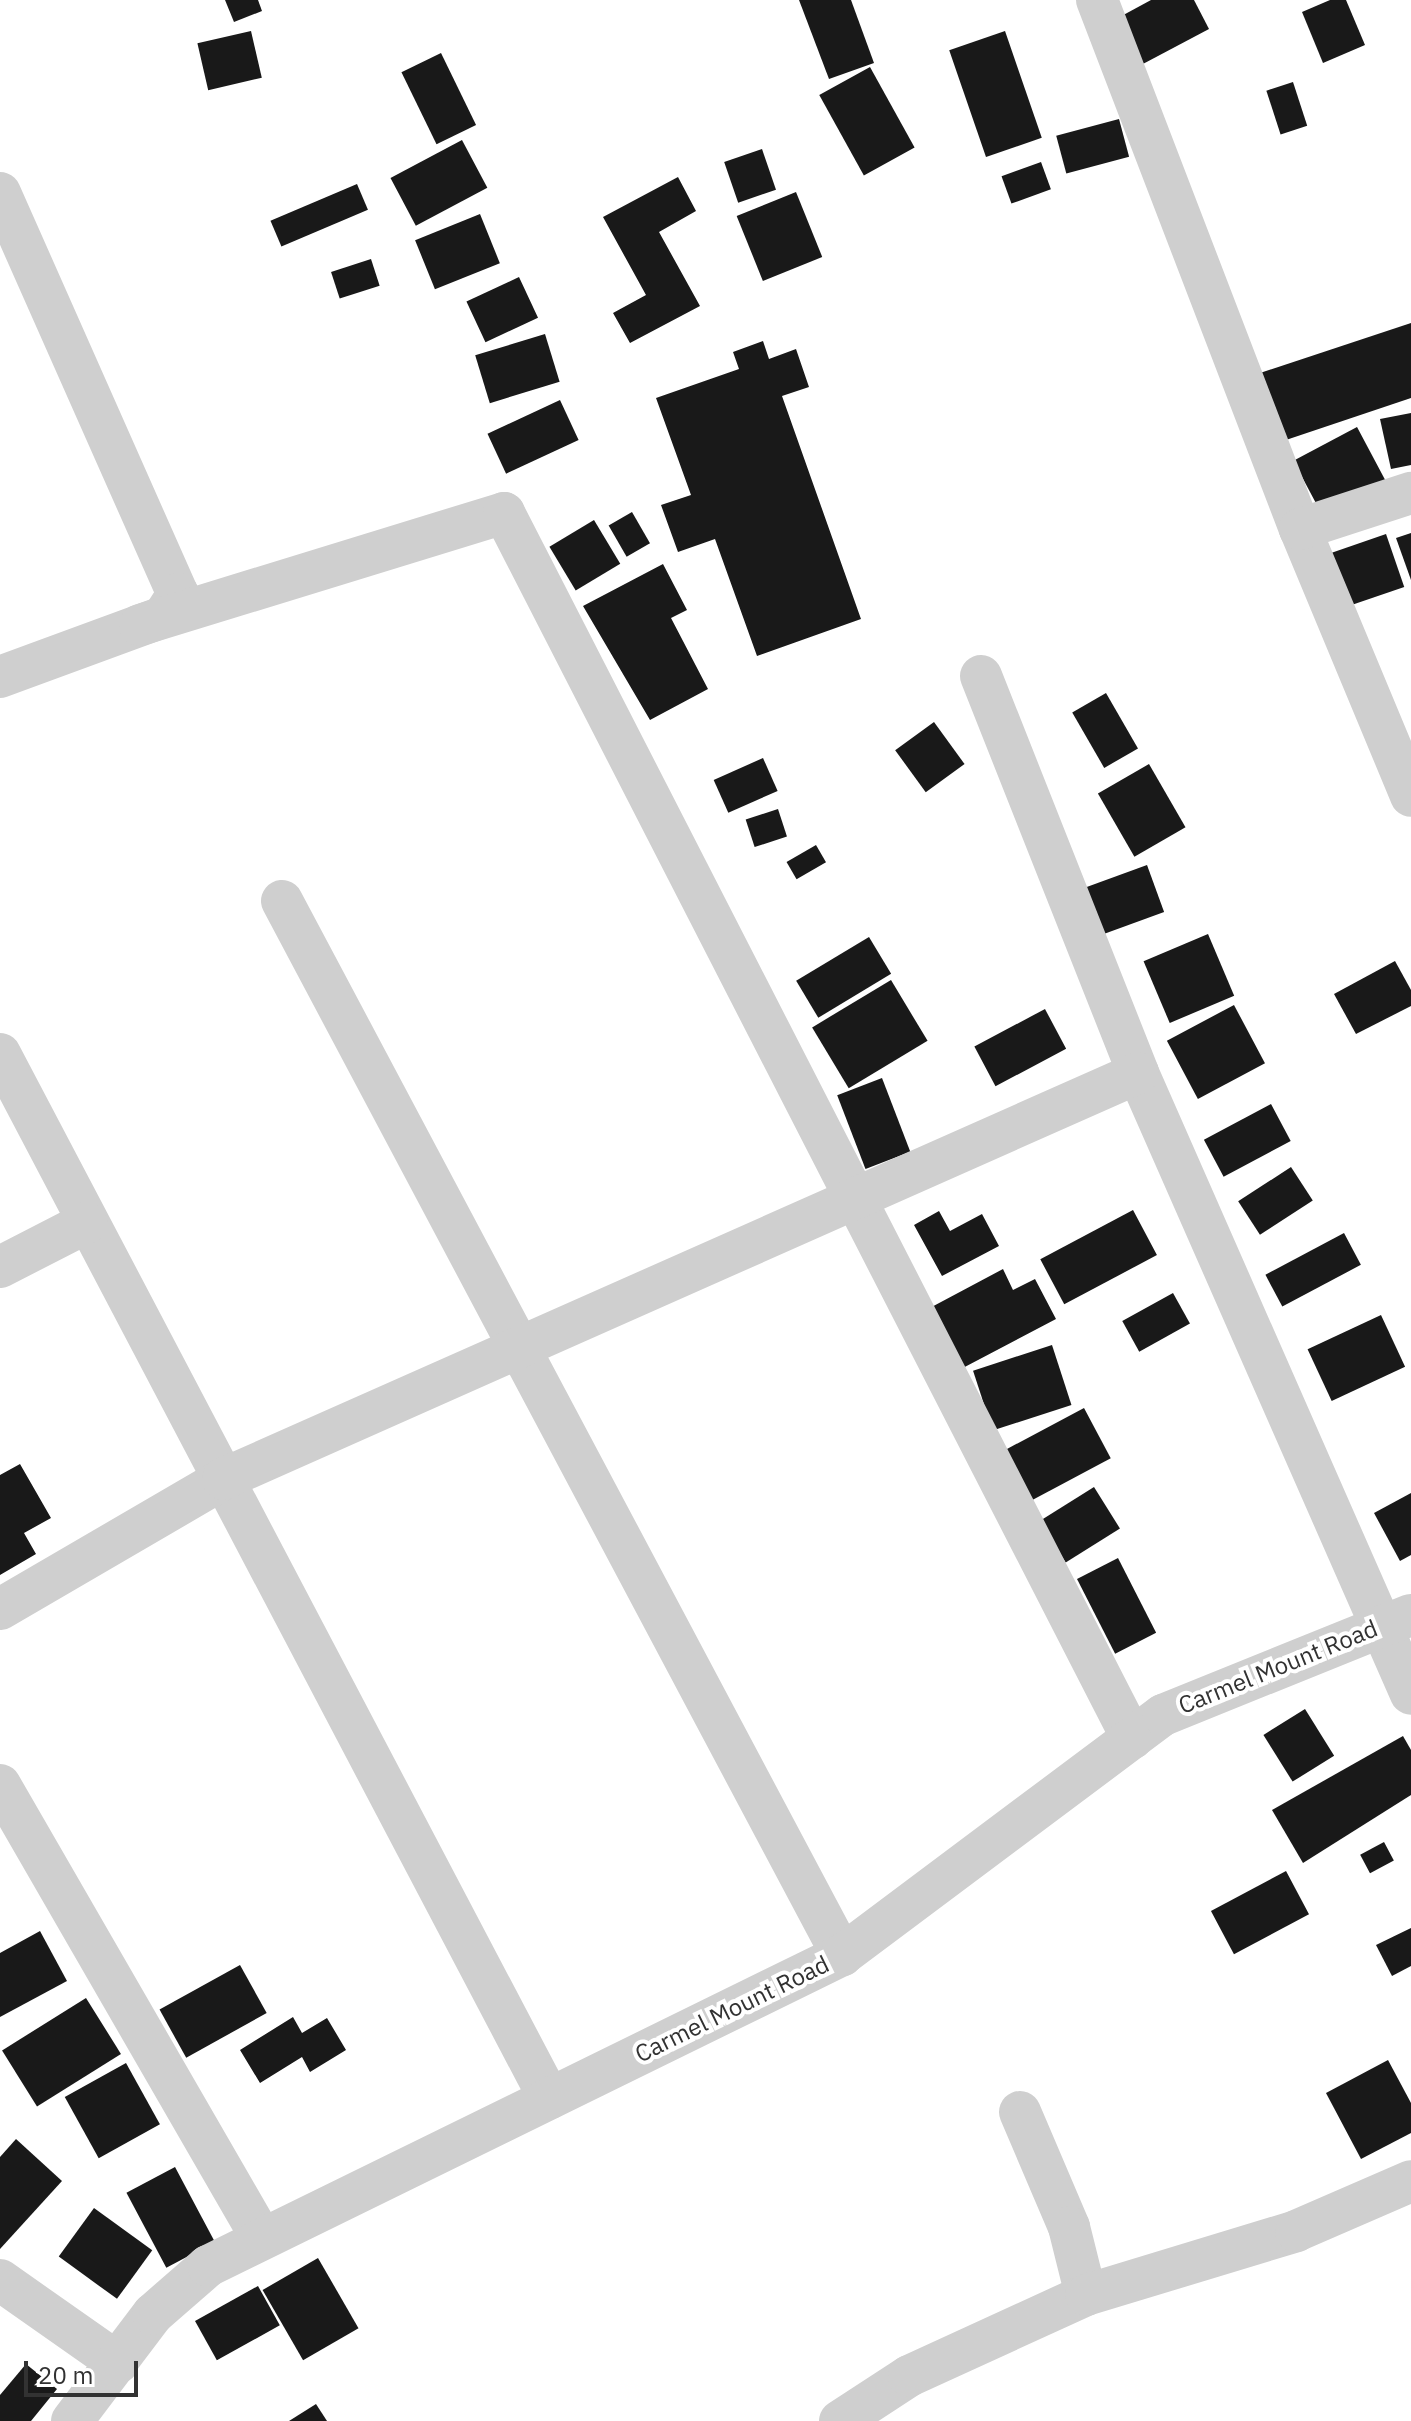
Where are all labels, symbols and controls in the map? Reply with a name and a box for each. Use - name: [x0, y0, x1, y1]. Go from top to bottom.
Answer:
- street label: Carmel Mount Road: [1174, 1614, 1382, 1720]
- street label: Carmel Mount Road: [630, 1950, 834, 2068]
- scale bar: [28, 2345, 142, 2395]
- text: 20 m: [38, 2359, 93, 2391]

